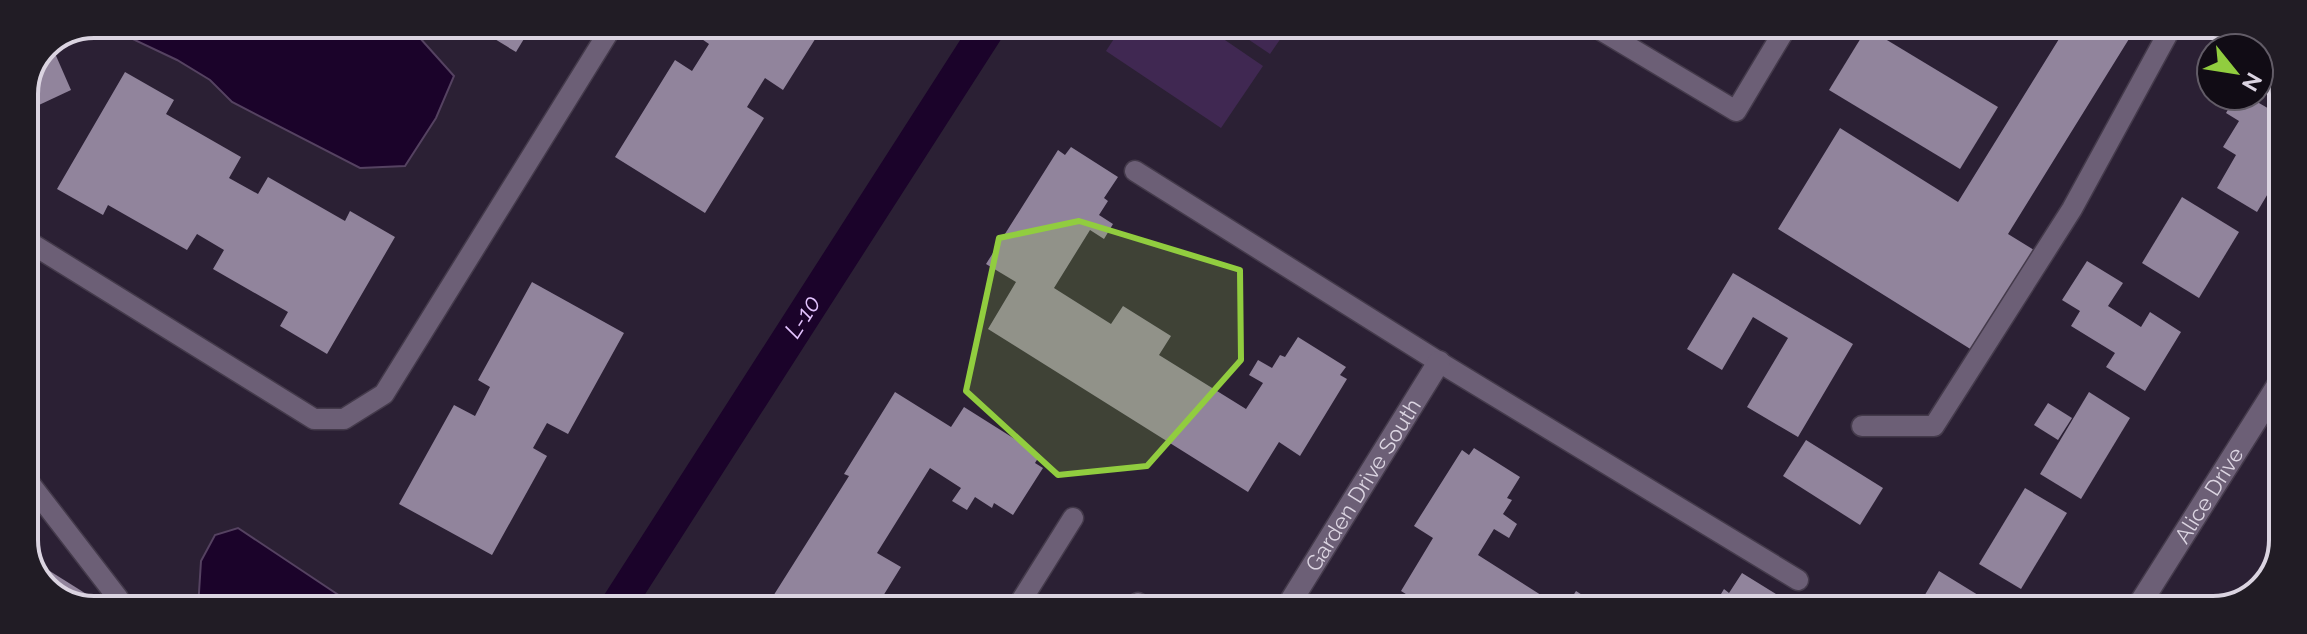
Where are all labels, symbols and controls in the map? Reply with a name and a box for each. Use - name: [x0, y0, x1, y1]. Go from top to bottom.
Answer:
- north arrow: [2195, 32, 2275, 112]
- text: N: [2237, 68, 2268, 96]
- water label: L-10: [778, 290, 827, 343]
- street label: Garden Drive South: [1300, 394, 1426, 576]
- street label: Alice Drive: [2169, 442, 2249, 548]

